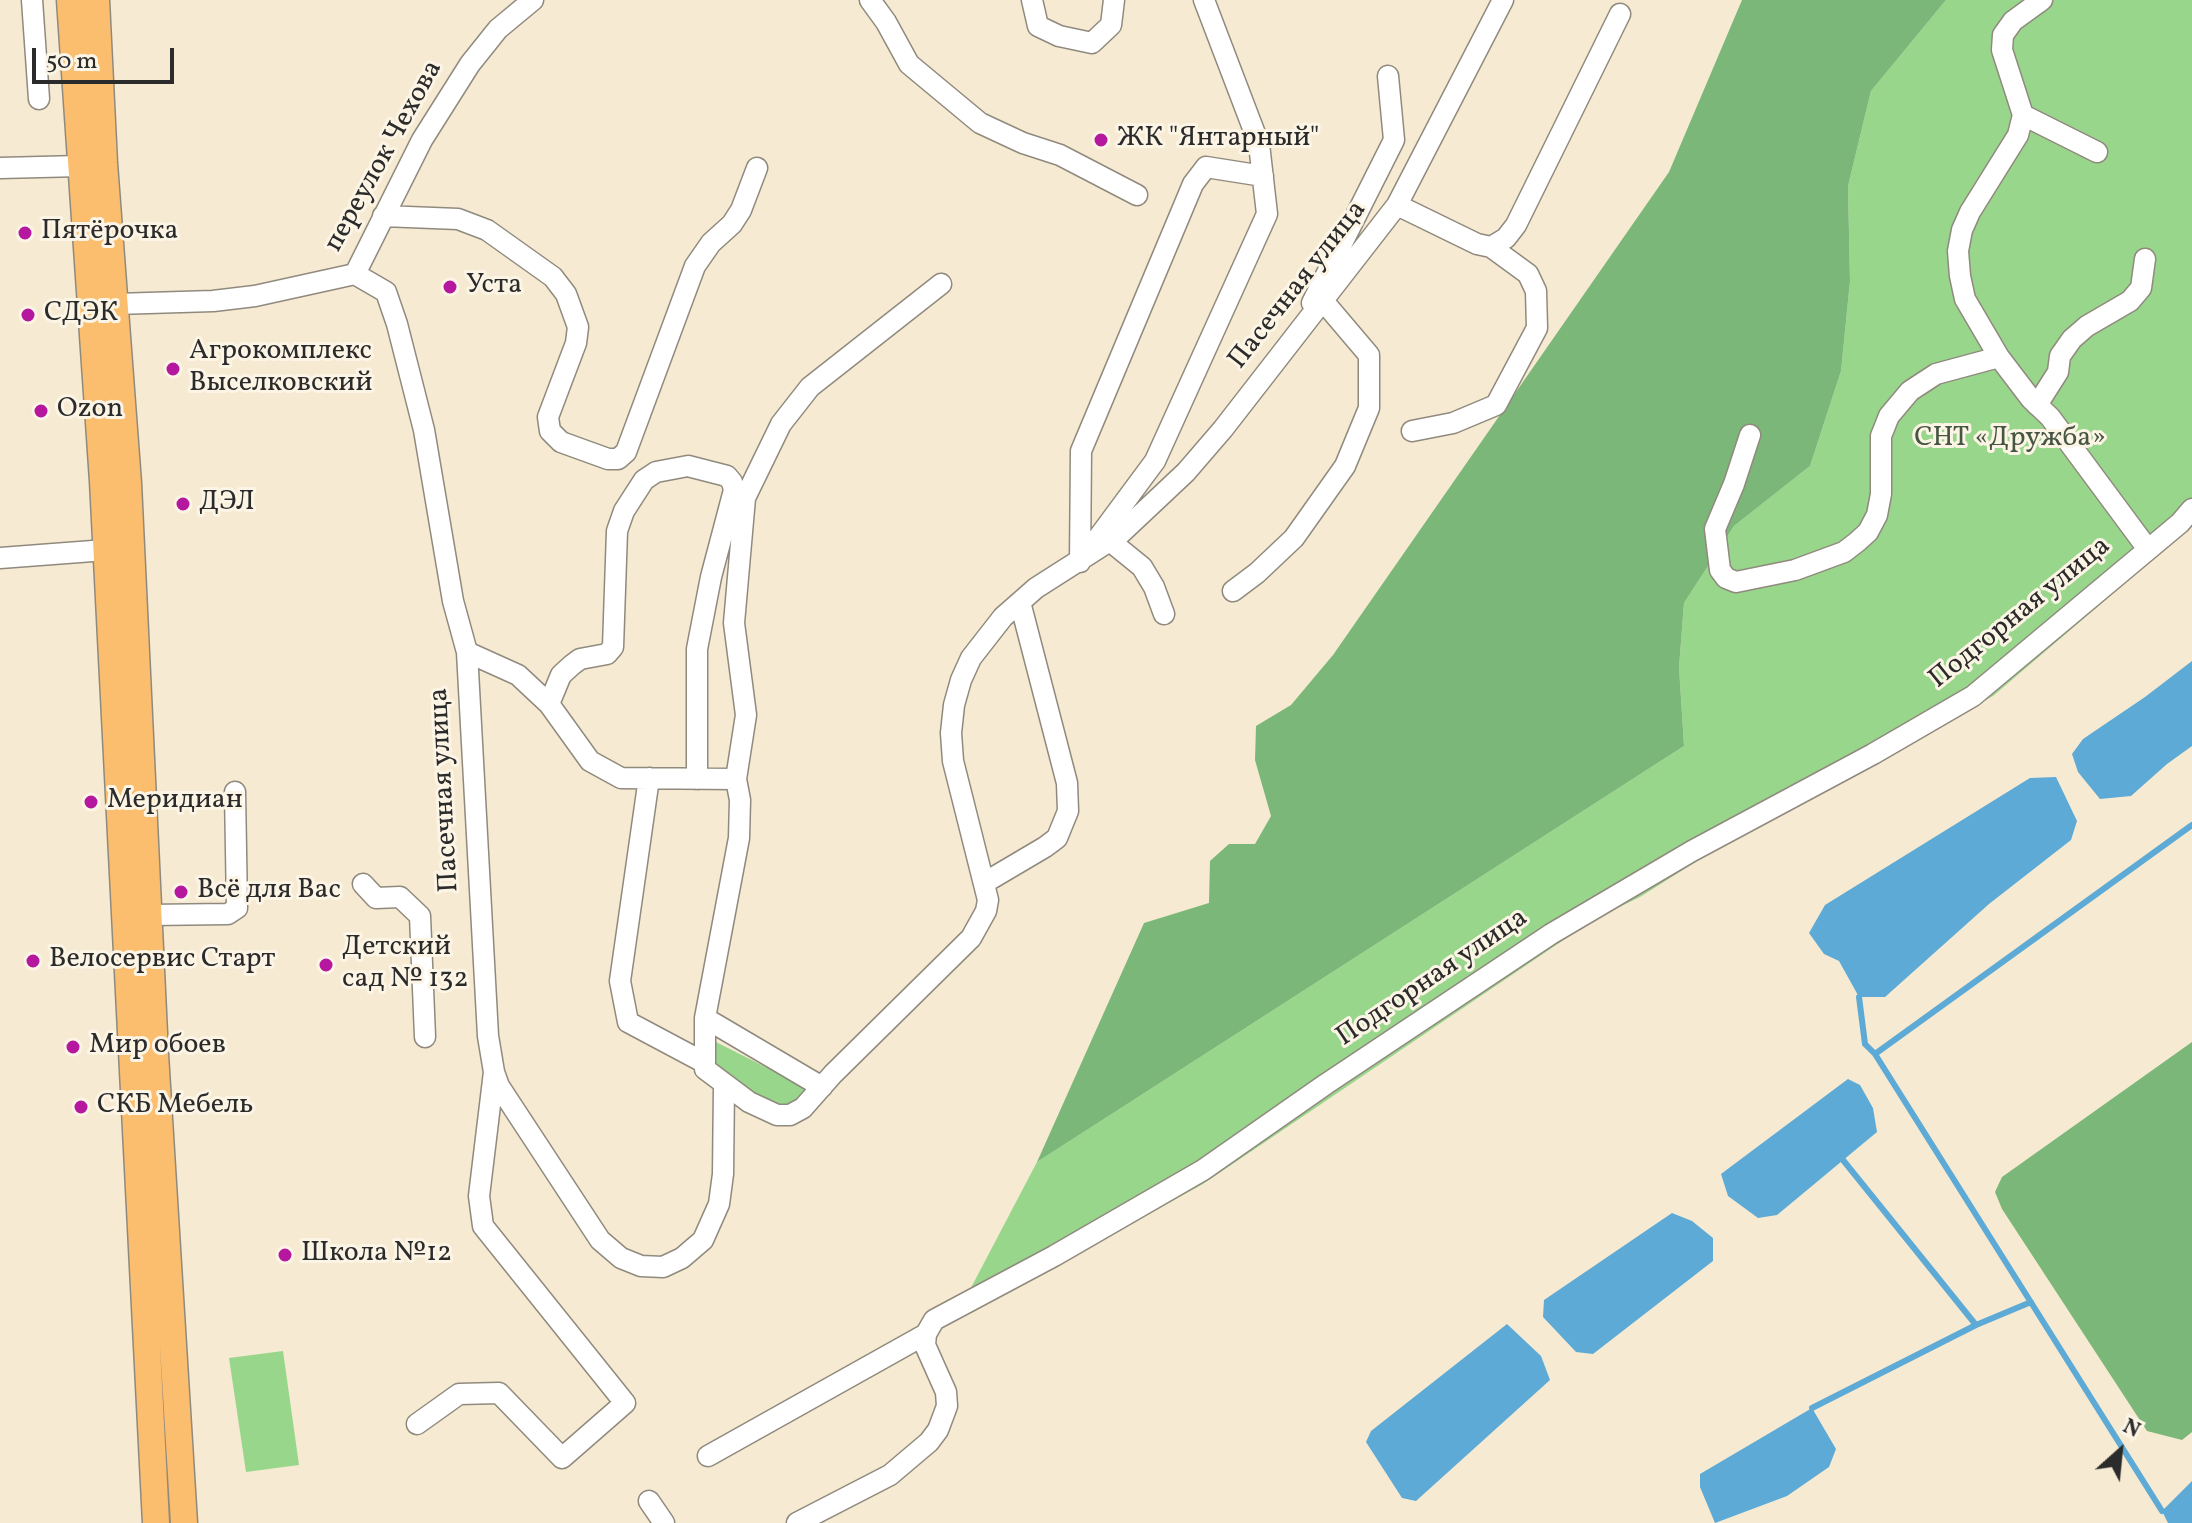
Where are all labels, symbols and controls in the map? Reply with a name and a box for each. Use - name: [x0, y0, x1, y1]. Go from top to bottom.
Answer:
- scale bar: [36, 32, 178, 82]
- text: 50 m: [46, 45, 98, 79]
- street label: переулок Чехова: [319, 55, 451, 259]
- place label: ЖК "Янтарный": [1117, 123, 1319, 157]
- marker: ЖК "Янтарный": [1092, 131, 1110, 149]
- street label: Пасечная улица: [1223, 195, 1375, 377]
- place label: Пятёрочка: [41, 216, 178, 250]
- marker: Пятёрочка: [16, 224, 34, 242]
- place label: Уста: [466, 270, 522, 304]
- marker: Уста: [441, 278, 459, 296]
- place label: СДЭК: [44, 298, 118, 332]
- marker: СДЭК: [19, 306, 37, 324]
- place label: Агрокомплекс Выселковский: [189, 336, 372, 402]
- marker: Агрокомплекс Выселковский: [164, 360, 182, 378]
- place label: Ozon: [57, 394, 123, 428]
- marker: Ozon: [32, 402, 50, 420]
- park label: СНТ «Дружба»: [1914, 423, 2106, 457]
- place label: ДЭЛ: [199, 487, 255, 521]
- marker: ДЭЛ: [174, 495, 192, 513]
- street label: Подгорная улица: [1924, 531, 2118, 697]
- street label: Пасечная улица: [424, 687, 468, 893]
- place label: Меридиан: [107, 785, 243, 819]
- marker: Меридиан: [82, 793, 100, 811]
- place label: Всё для Вас: [197, 875, 341, 909]
- marker: Всё для Вас: [172, 883, 190, 901]
- street label: Подгорная улица: [1331, 903, 1535, 1055]
- place label: Детский сад № 132: [342, 932, 468, 998]
- place label: Велосервис Старт: [49, 944, 275, 978]
- marker: Велосервис Старт: [24, 952, 42, 970]
- marker: Детский сад № 132: [317, 956, 335, 974]
- place label: Мир обоев: [89, 1030, 226, 1064]
- marker: Мир обоев: [64, 1038, 82, 1056]
- place label: СКБ Мебель: [97, 1090, 253, 1124]
- marker: СКБ Мебель: [72, 1098, 90, 1116]
- place label: Школа №12: [301, 1238, 452, 1272]
- marker: Школа №12: [276, 1246, 294, 1264]
- north arrow: [2080, 1411, 2160, 1491]
- text: N: [2117, 1412, 2145, 1447]

